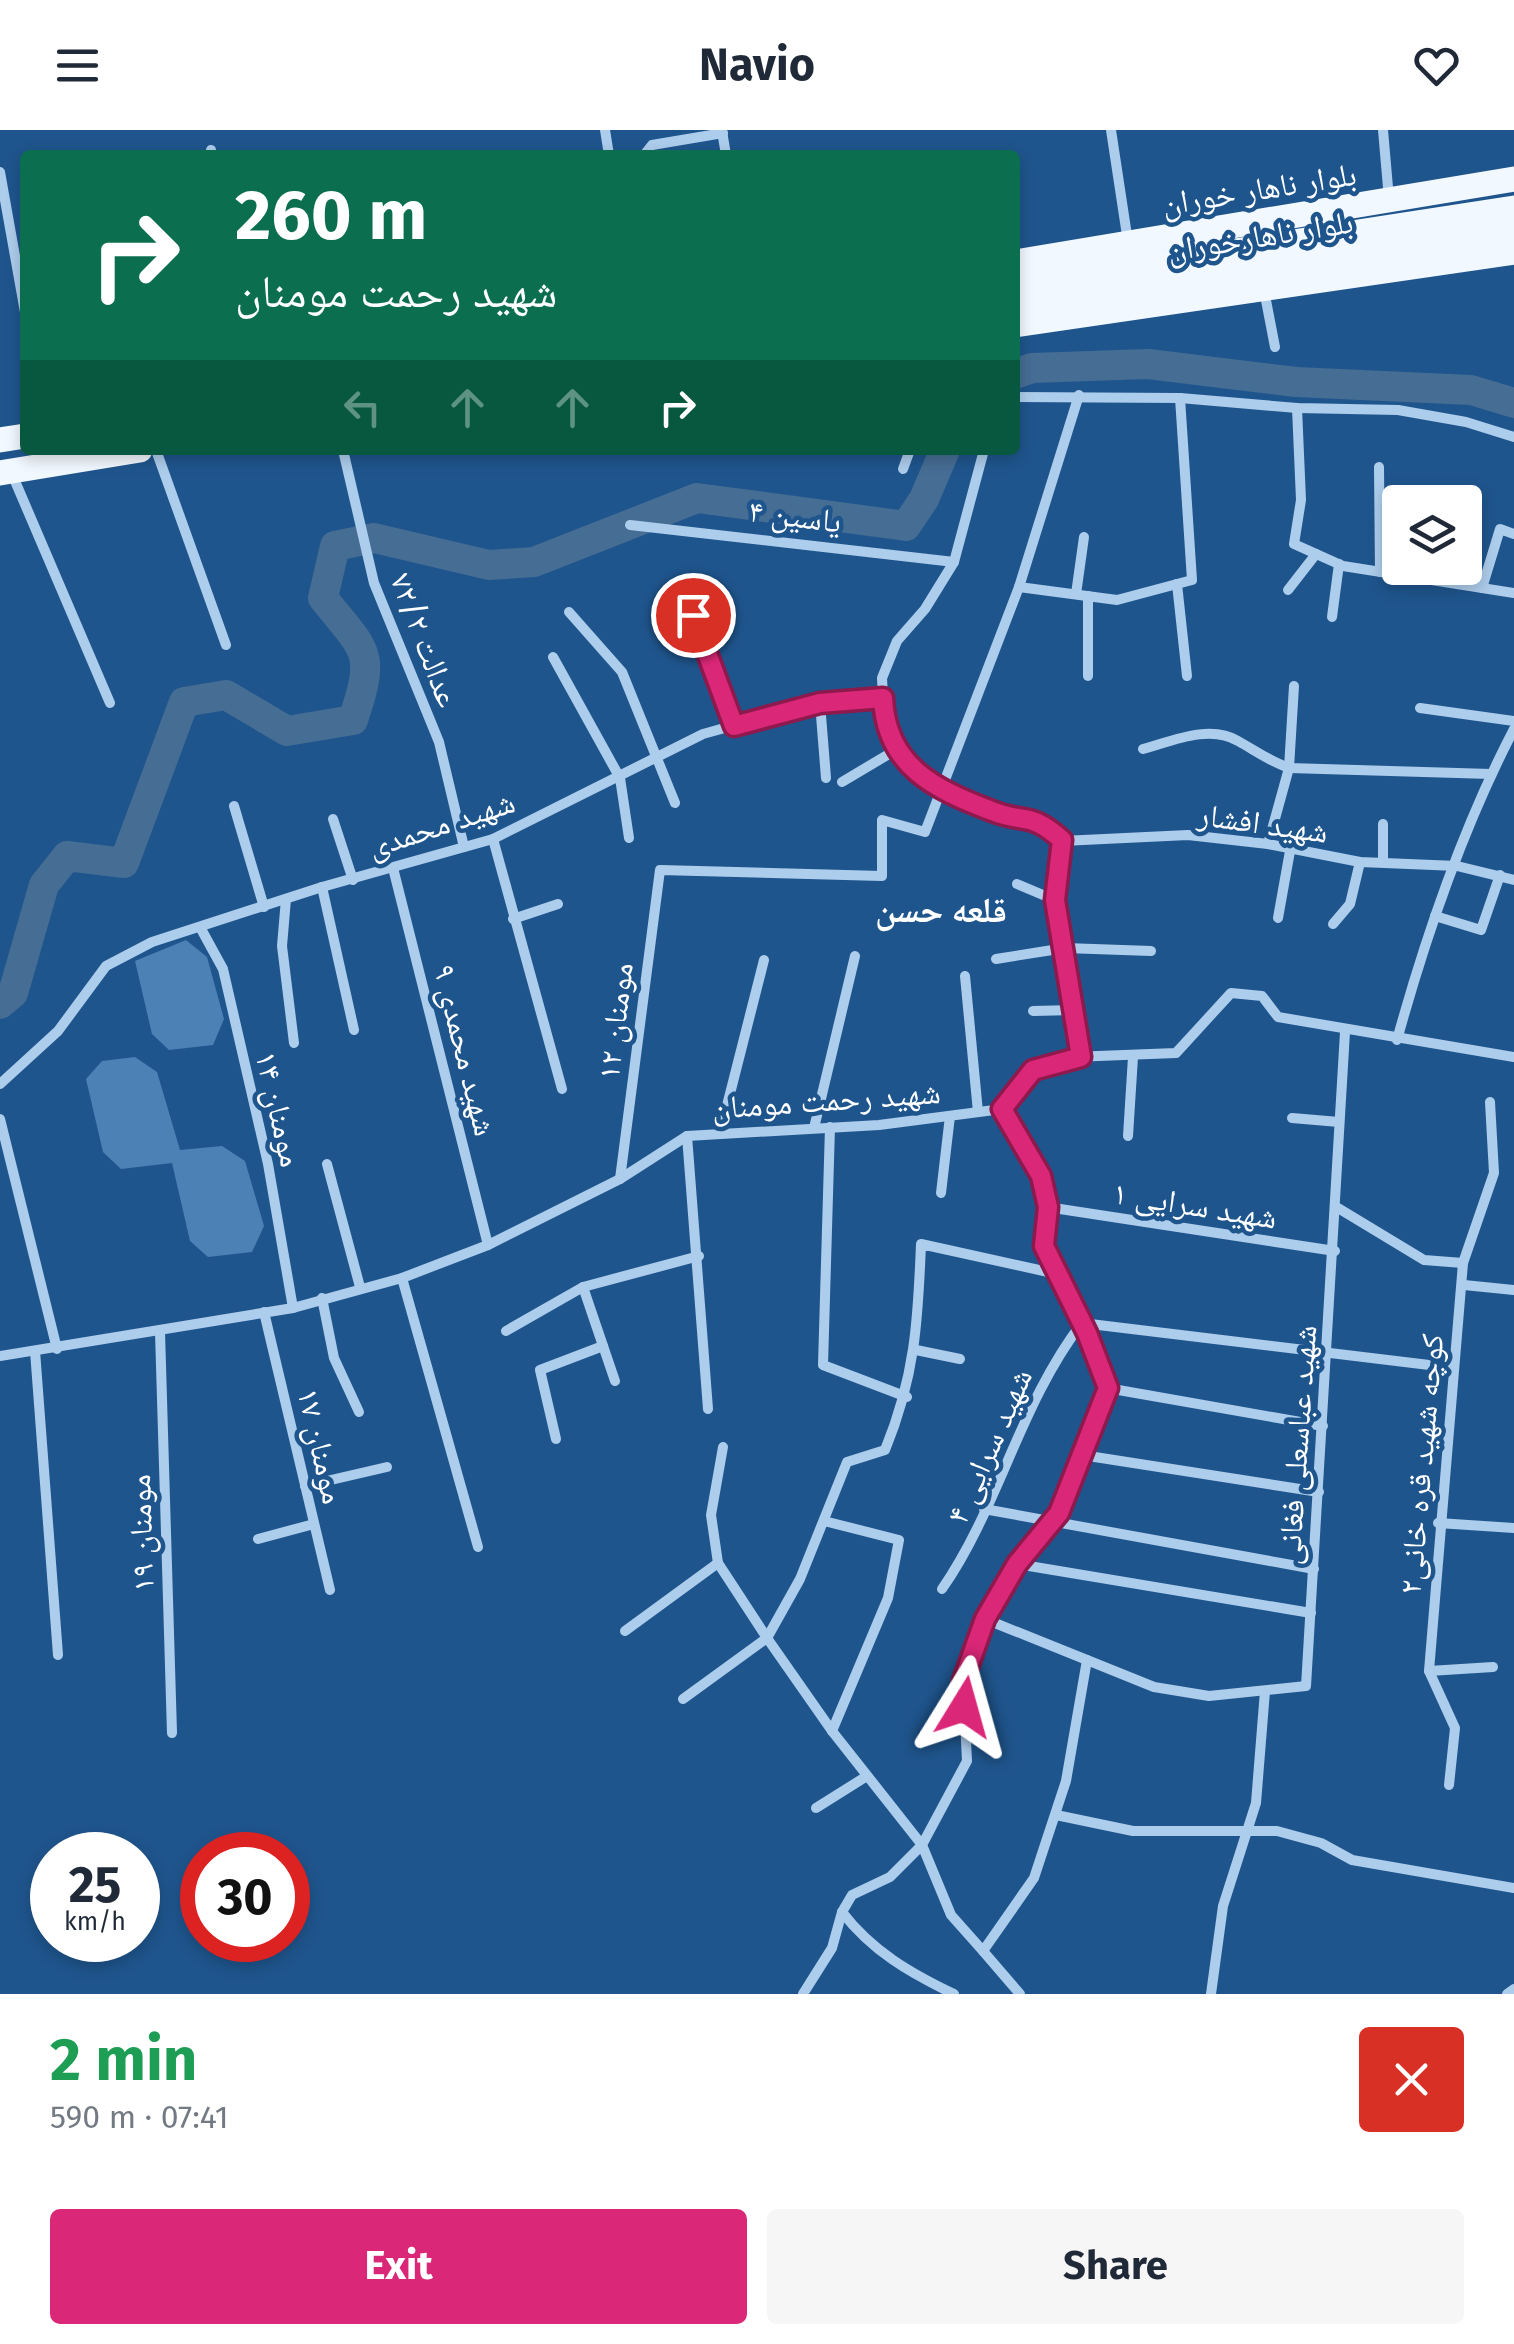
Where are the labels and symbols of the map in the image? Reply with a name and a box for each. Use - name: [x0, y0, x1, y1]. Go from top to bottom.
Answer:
- street label: بلوار ناهار خوران: [1159, 155, 1359, 223]
- street label: بلوار ناهارخوران: [1164, 203, 1356, 269]
- street label: یاسین ۴: [746, 491, 844, 542]
- street label: عدالت ۷۲/۲: [382, 568, 468, 712]
- pin: [651, 573, 736, 658]
- street label: شهید محمدی: [363, 782, 519, 866]
- street label: شهید افشار: [1194, 795, 1331, 851]
- district label: قلعه حسن: [875, 889, 1007, 932]
- street label: ۹ شهید محمدی: [425, 960, 505, 1140]
- street label: مومنان ۱۲: [589, 960, 641, 1082]
- street label: مومنان ۱۴: [247, 1047, 311, 1171]
- street label: شهید رحمت مومنان: [710, 1073, 942, 1127]
- street label: شهید سرایی ۱: [1110, 1173, 1280, 1238]
- street label: شهید عباسعلی فغانی: [1270, 1324, 1325, 1566]
- street label: کوچه شهید قره خانی۲: [1391, 1332, 1452, 1596]
- street label: شهید سرایی ۴: [938, 1363, 1041, 1530]
- street label: مومنان ۱۷: [289, 1384, 353, 1508]
- street label: مومنان ۱۹: [120, 1474, 162, 1592]
- position arrow: [912, 1655, 1016, 1759]
- speed limit sign: 30: [180, 1832, 310, 1962]

